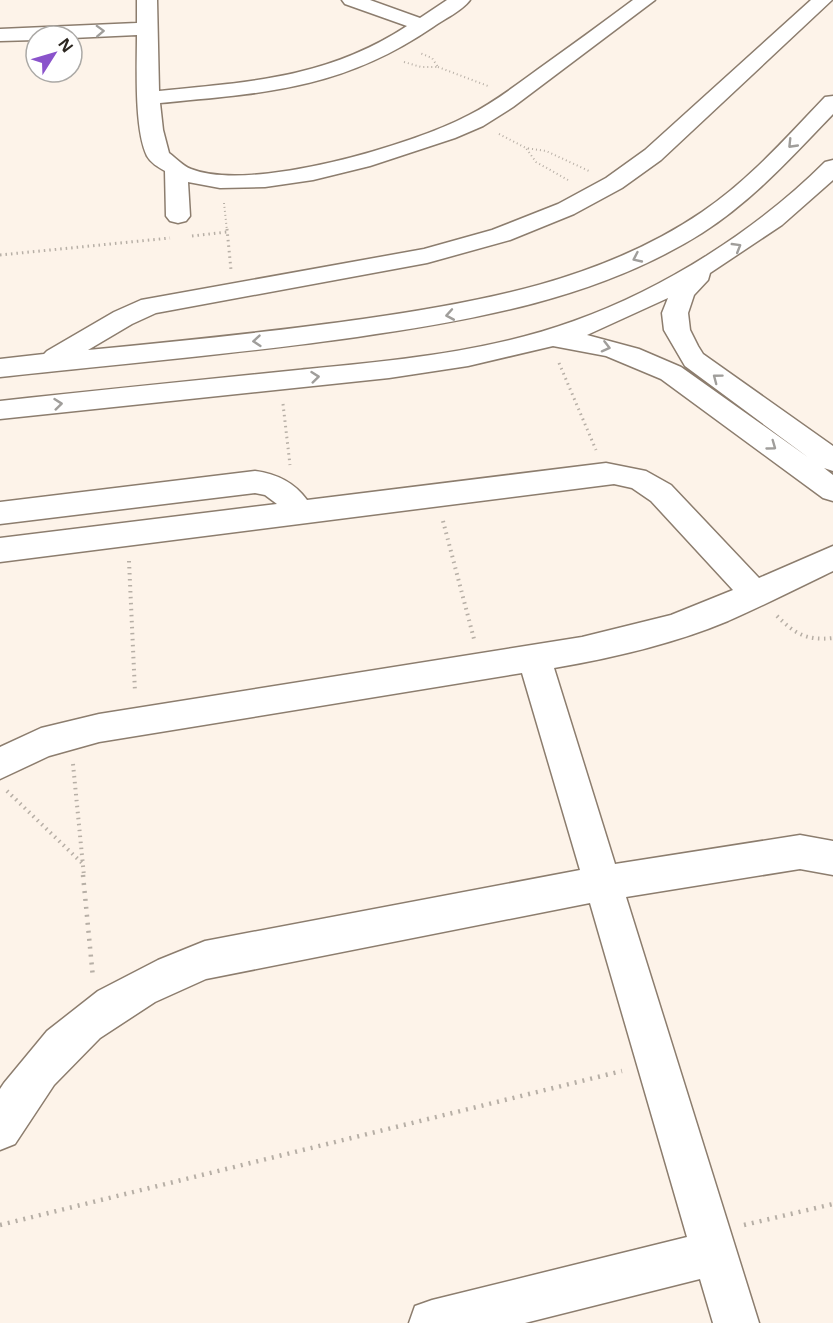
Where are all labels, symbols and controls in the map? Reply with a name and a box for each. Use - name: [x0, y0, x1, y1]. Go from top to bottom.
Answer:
- north arrow: [24, 24, 84, 84]
- one-way arrow: [96, 24, 105, 37]
- text: N: [53, 33, 79, 57]
- one-way arrow: [789, 136, 800, 147]
- one-way arrow: [731, 243, 741, 254]
- one-way arrow: [632, 251, 643, 263]
- one-way arrow: [446, 308, 455, 320]
- one-way arrow: [253, 334, 262, 347]
- one-way arrow: [601, 339, 611, 352]
- one-way arrow: [310, 371, 319, 384]
- one-way arrow: [713, 374, 724, 385]
- one-way arrow: [54, 398, 63, 411]
- one-way arrow: [765, 439, 776, 450]

